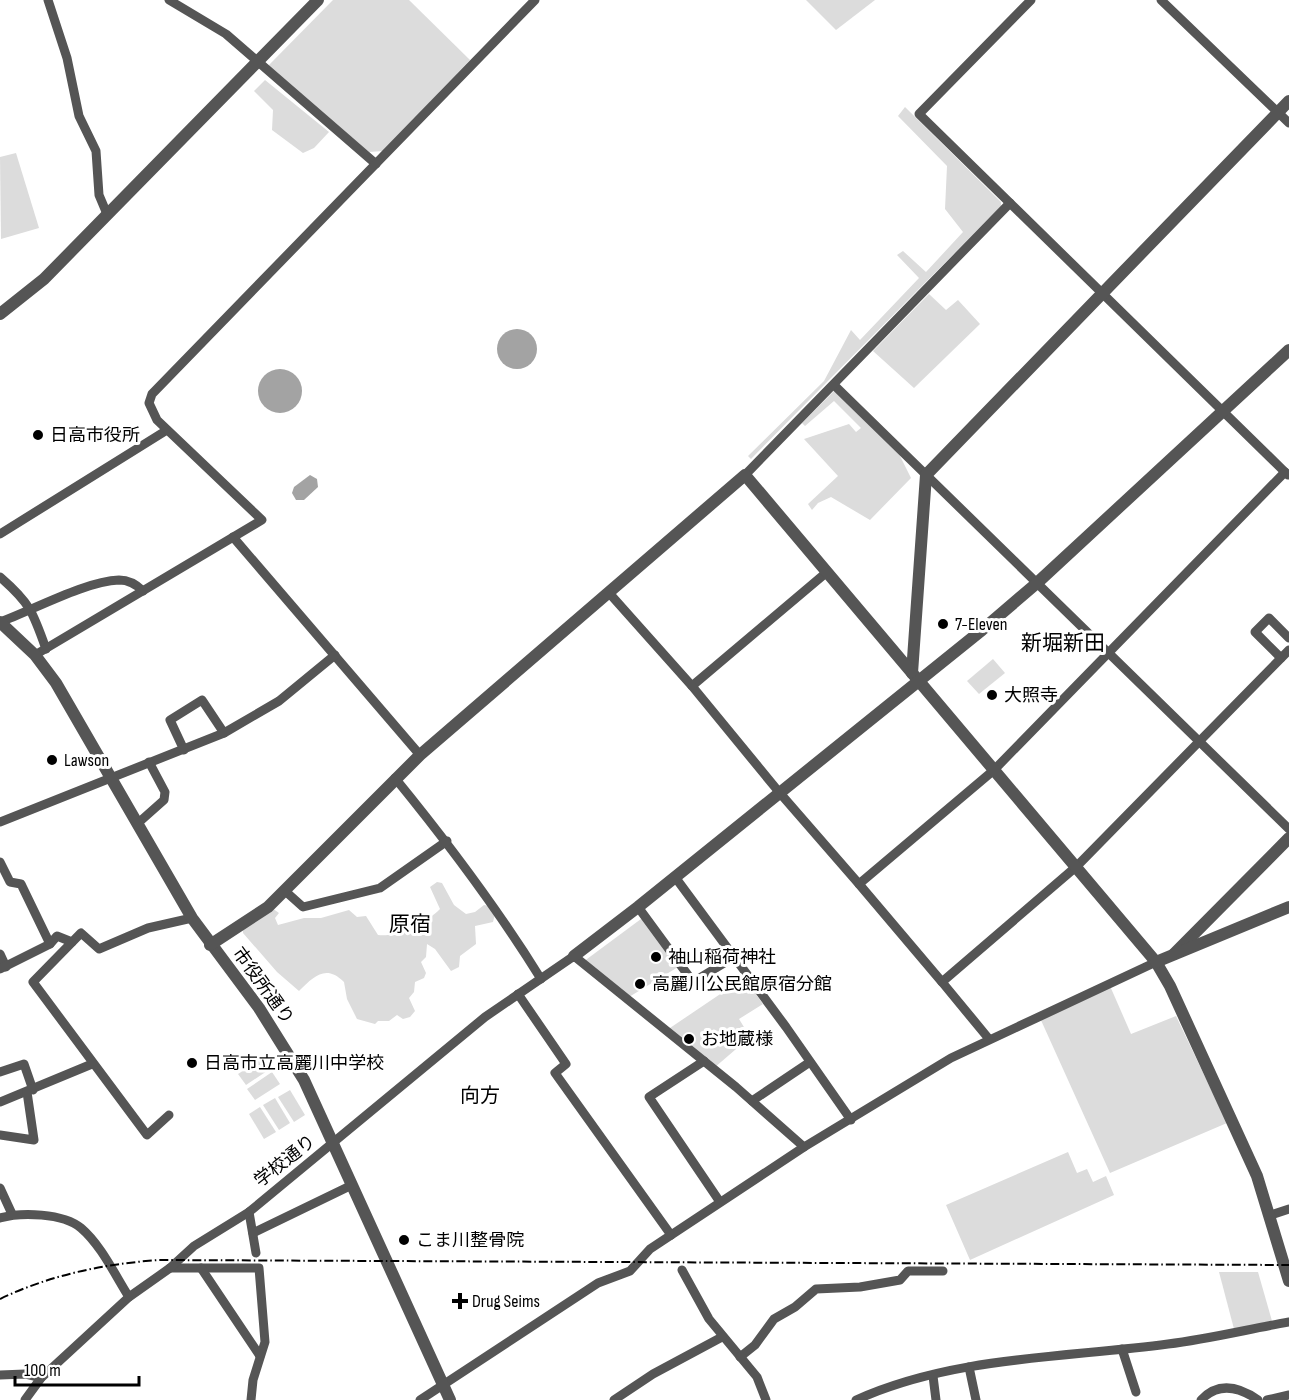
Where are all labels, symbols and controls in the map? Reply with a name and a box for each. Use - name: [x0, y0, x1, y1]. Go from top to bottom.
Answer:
- place label: 日高市役所: [50, 425, 140, 446]
- marker: 日高市役所: [31, 428, 45, 442]
- place label: 7-Eleven: [955, 614, 1008, 635]
- marker: 7-Eleven: [936, 617, 950, 631]
- district label: 新堀新田: [1021, 631, 1105, 656]
- place label: 大照寺: [1004, 685, 1058, 706]
- marker: 大照寺: [985, 688, 999, 702]
- place label: Lawson: [64, 750, 109, 771]
- marker: Lawson: [45, 753, 59, 767]
- district label: 原宿: [389, 912, 431, 937]
- street label: 市役所通り: [228, 943, 298, 1029]
- place label: 袖山稲荷神社: [668, 947, 776, 968]
- marker: 袖山稲荷神社: [649, 950, 663, 964]
- place label: 高麗川公民館原宿分館: [652, 974, 832, 995]
- marker: 高麗川公民館原宿分館: [633, 977, 647, 991]
- place label: お地蔵様: [701, 1029, 773, 1050]
- marker: お地蔵様: [682, 1032, 696, 1046]
- place label: 日高市立高麗川中学校: [204, 1053, 384, 1074]
- marker: 日高市立高麗川中学校: [185, 1056, 199, 1070]
- district label: 向方: [460, 1084, 500, 1108]
- street label: 学校通り: [250, 1131, 320, 1191]
- place label: こま川整骨院: [416, 1230, 524, 1251]
- marker: こま川整骨院: [397, 1233, 411, 1247]
- place label: Drug Seims: [472, 1291, 540, 1312]
- marker: Drug Seims: [453, 1294, 467, 1308]
- scale bar: [15, 1349, 140, 1387]
- text: 100 m: [24, 1360, 61, 1381]

